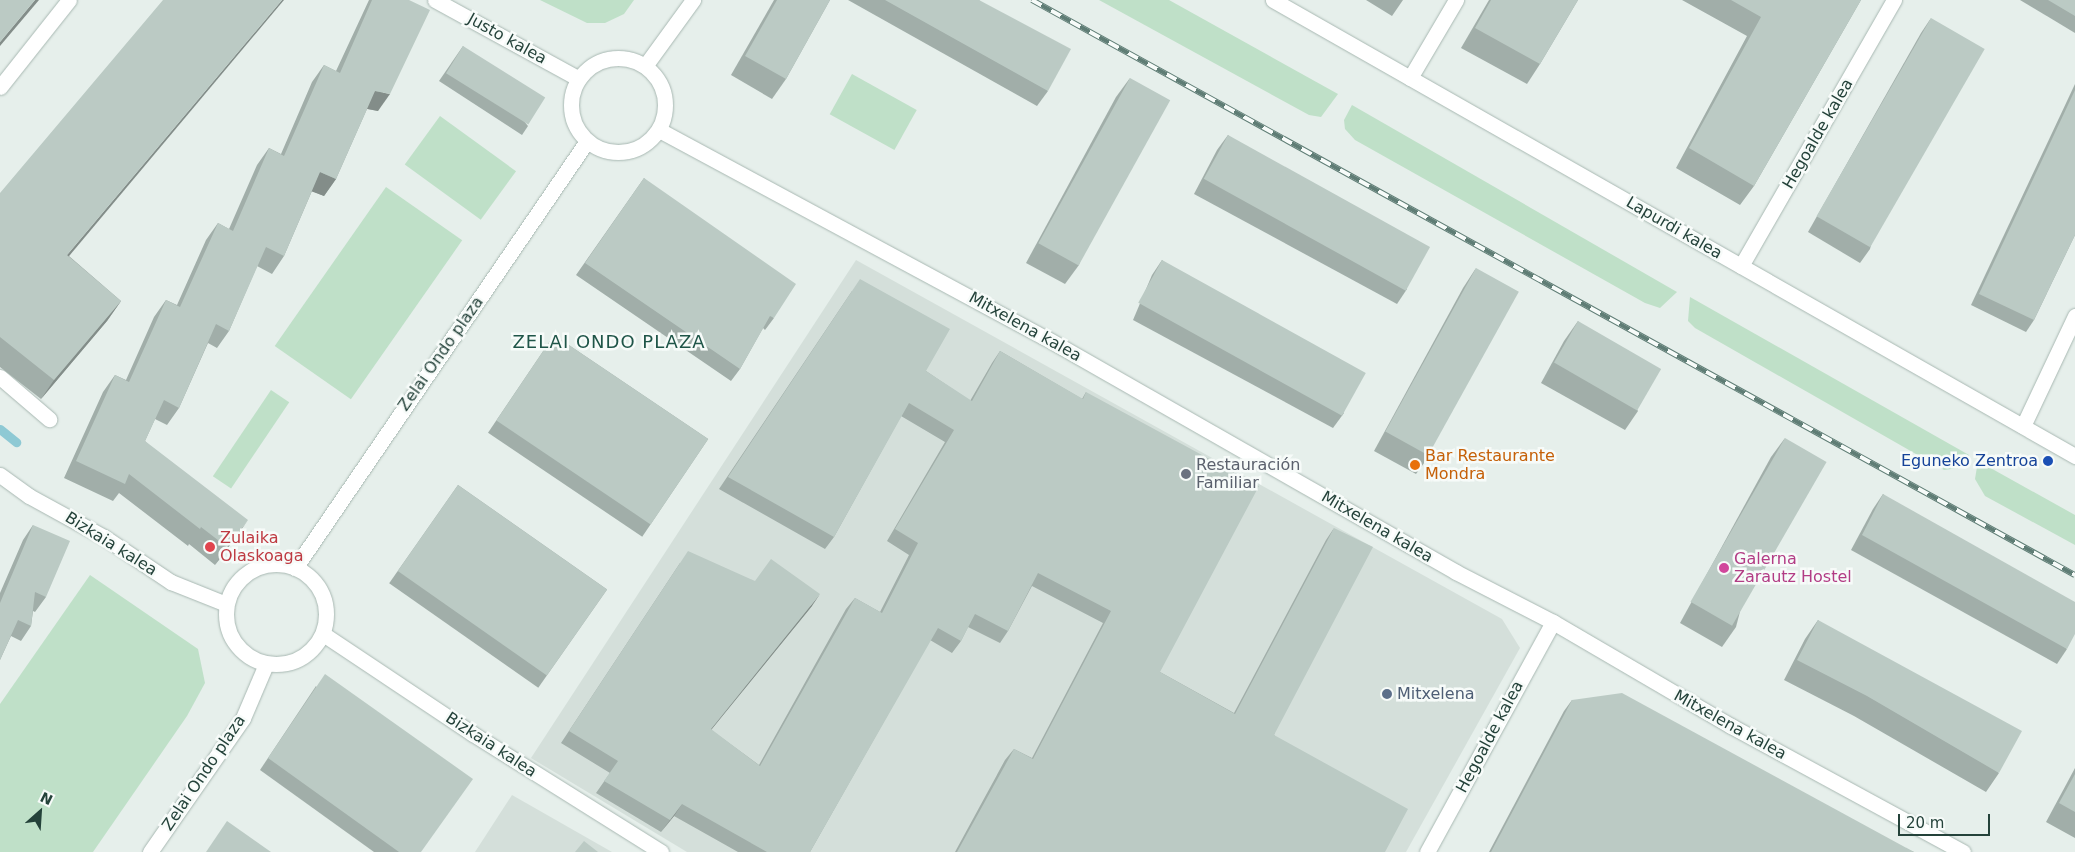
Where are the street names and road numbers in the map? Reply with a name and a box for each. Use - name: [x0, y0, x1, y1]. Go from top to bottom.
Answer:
- street label: Justo kalea: [464, 9, 550, 69]
- street label: Hegoalde kalea: [1779, 75, 1857, 193]
- street label: Lapurdi kalea: [1622, 193, 1726, 263]
- street label: Mitxelena kalea: [965, 288, 1085, 366]
- street label: Zelai Ondo plaza: [394, 293, 488, 415]
- street label: Mitxelena kalea: [1318, 487, 1436, 567]
- street label: Bizkaia kalea: [61, 508, 161, 580]
- street label: Hegoalde kalea: [1452, 678, 1528, 796]
- street label: Mitxelena kalea: [1670, 686, 1790, 764]
- street label: Bizkaia kalea: [442, 708, 540, 782]
- street label: Zelai Ondo plaza: [158, 712, 250, 834]

